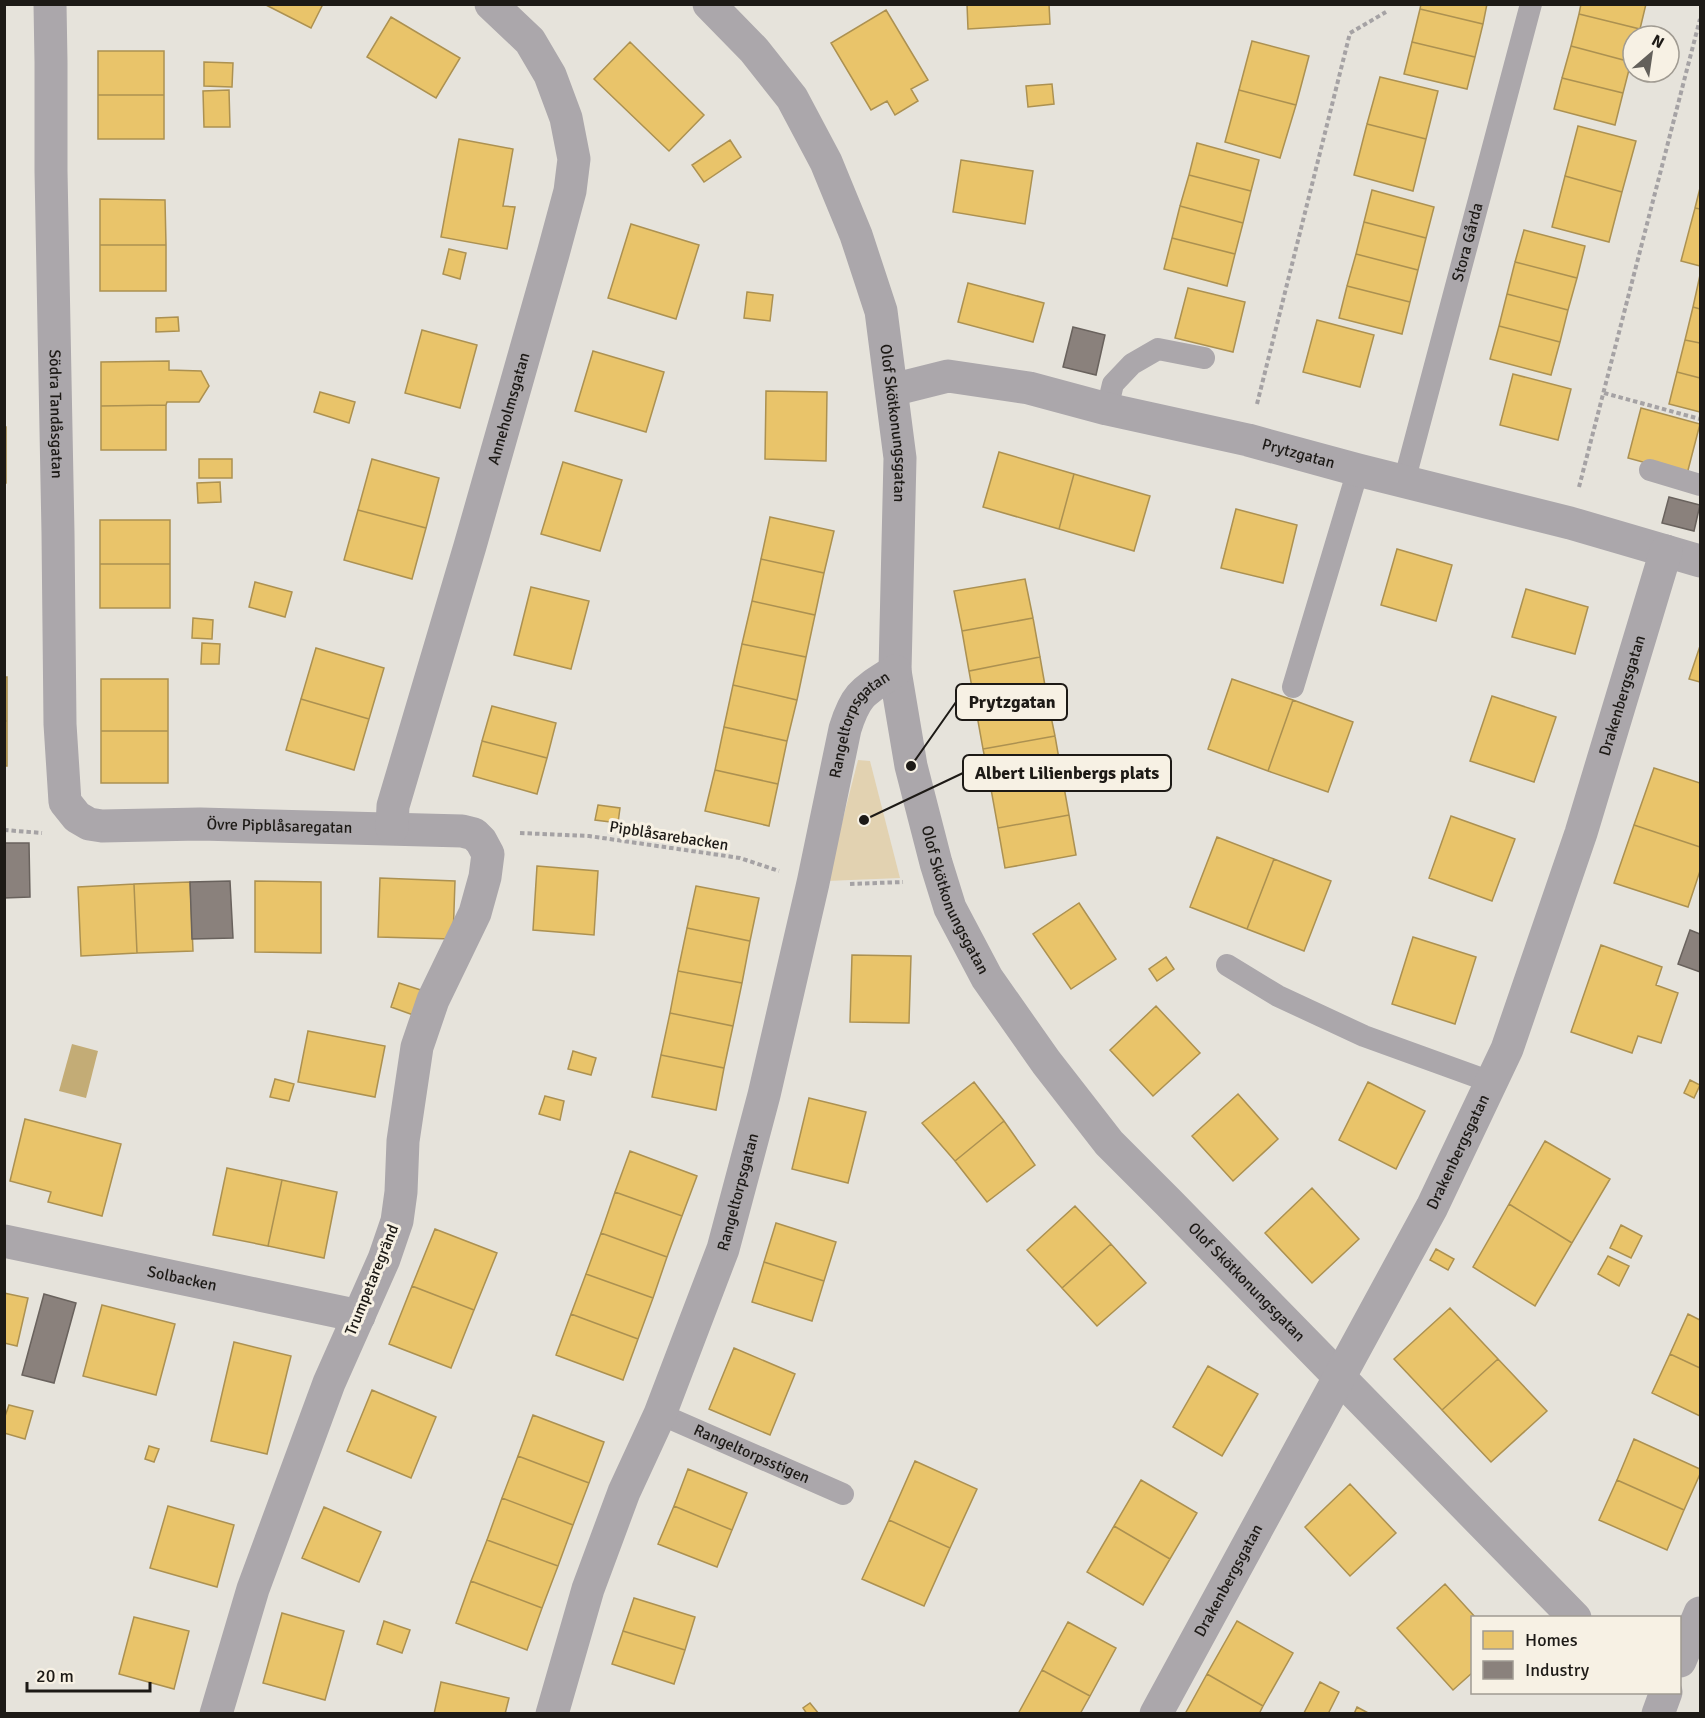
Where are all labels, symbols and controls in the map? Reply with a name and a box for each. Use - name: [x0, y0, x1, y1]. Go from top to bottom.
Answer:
- north arrow: [1621, 24, 1681, 84]
- text: N: [1648, 30, 1668, 53]
- street label: Stora Gårda: [1448, 201, 1488, 284]
- street label: Olof Skötkonungsgatan: [875, 343, 910, 503]
- street label: Södra Tandåsgatan: [44, 349, 67, 479]
- street label: Anneholmsgatan: [484, 350, 534, 467]
- street label: Prytzgatan: [1260, 434, 1337, 473]
- street label: Drakenbergsgatan: [1595, 633, 1650, 758]
- street label: Rangeltorpsgatan: [825, 667, 894, 780]
- callout: Prytzgatan: [956, 684, 1067, 720]
- text: Prytzgatan: [968, 691, 1056, 713]
- callout: Albert Lilienbergs plats: [963, 755, 1171, 791]
- text: Albert Lilienbergs plats: [975, 762, 1159, 784]
- street label: Övre Pipblåsaregatan: [206, 814, 353, 838]
- street label: Pipblåsarebacken: [608, 817, 730, 855]
- street label: Olof Skötkonungsgatan: [917, 823, 993, 978]
- street label: Drakenbergsgatan: [1422, 1091, 1494, 1213]
- street label: Rangeltorpsgatan: [713, 1131, 763, 1253]
- street label: Olof Skötkonungsgatan: [1184, 1218, 1309, 1346]
- street label: Trumpetaregränd: [341, 1222, 403, 1338]
- street label: Solbacken: [146, 1262, 219, 1296]
- street label: Rangeltorpsstigen: [690, 1420, 813, 1488]
- street label: Drakenbergsgatan: [1190, 1521, 1267, 1640]
- legend: [1471, 1616, 1681, 1694]
- text: Homes: [1525, 1629, 1578, 1651]
- scale bar: [27, 1655, 150, 1693]
- text: Industry: [1525, 1659, 1590, 1681]
- text: 20 m: [36, 1665, 74, 1687]

